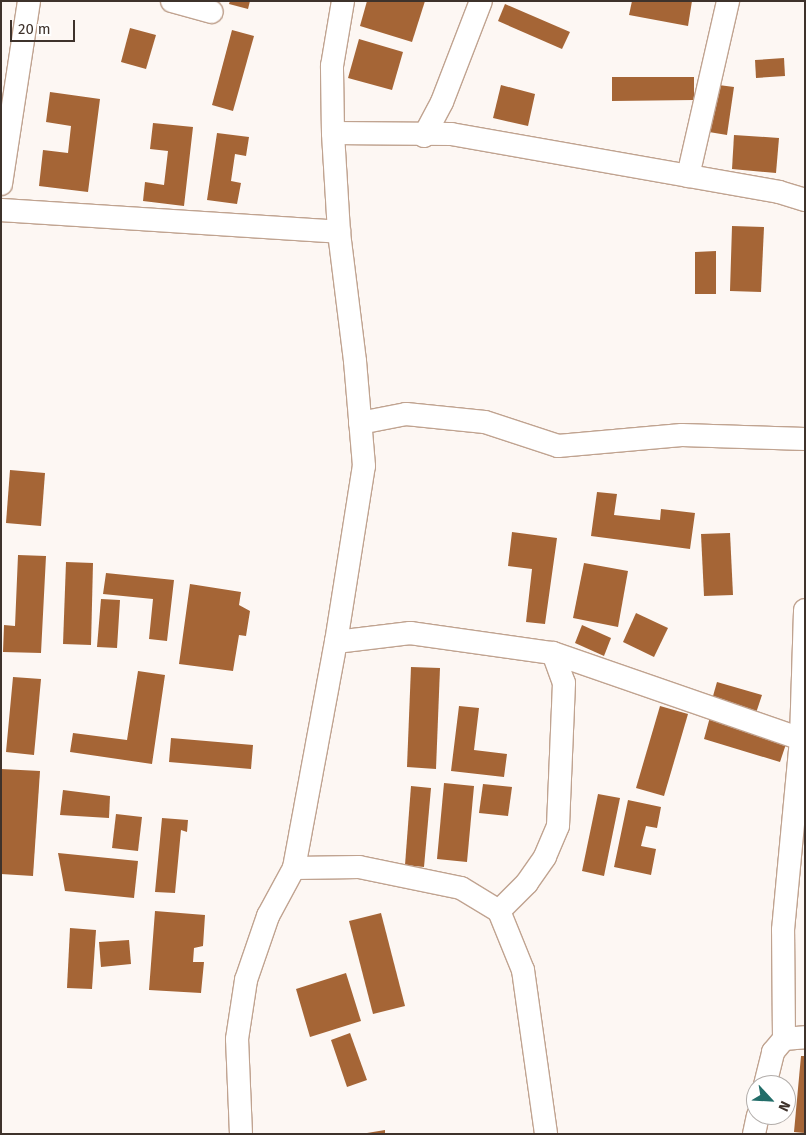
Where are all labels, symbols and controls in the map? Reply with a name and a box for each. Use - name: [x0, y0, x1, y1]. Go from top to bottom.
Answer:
- scale bar: [12, 10, 78, 42]
- text: 20 m: [18, 20, 51, 38]
- north arrow: [746, 1075, 796, 1125]
- text: N: [774, 1098, 794, 1114]

